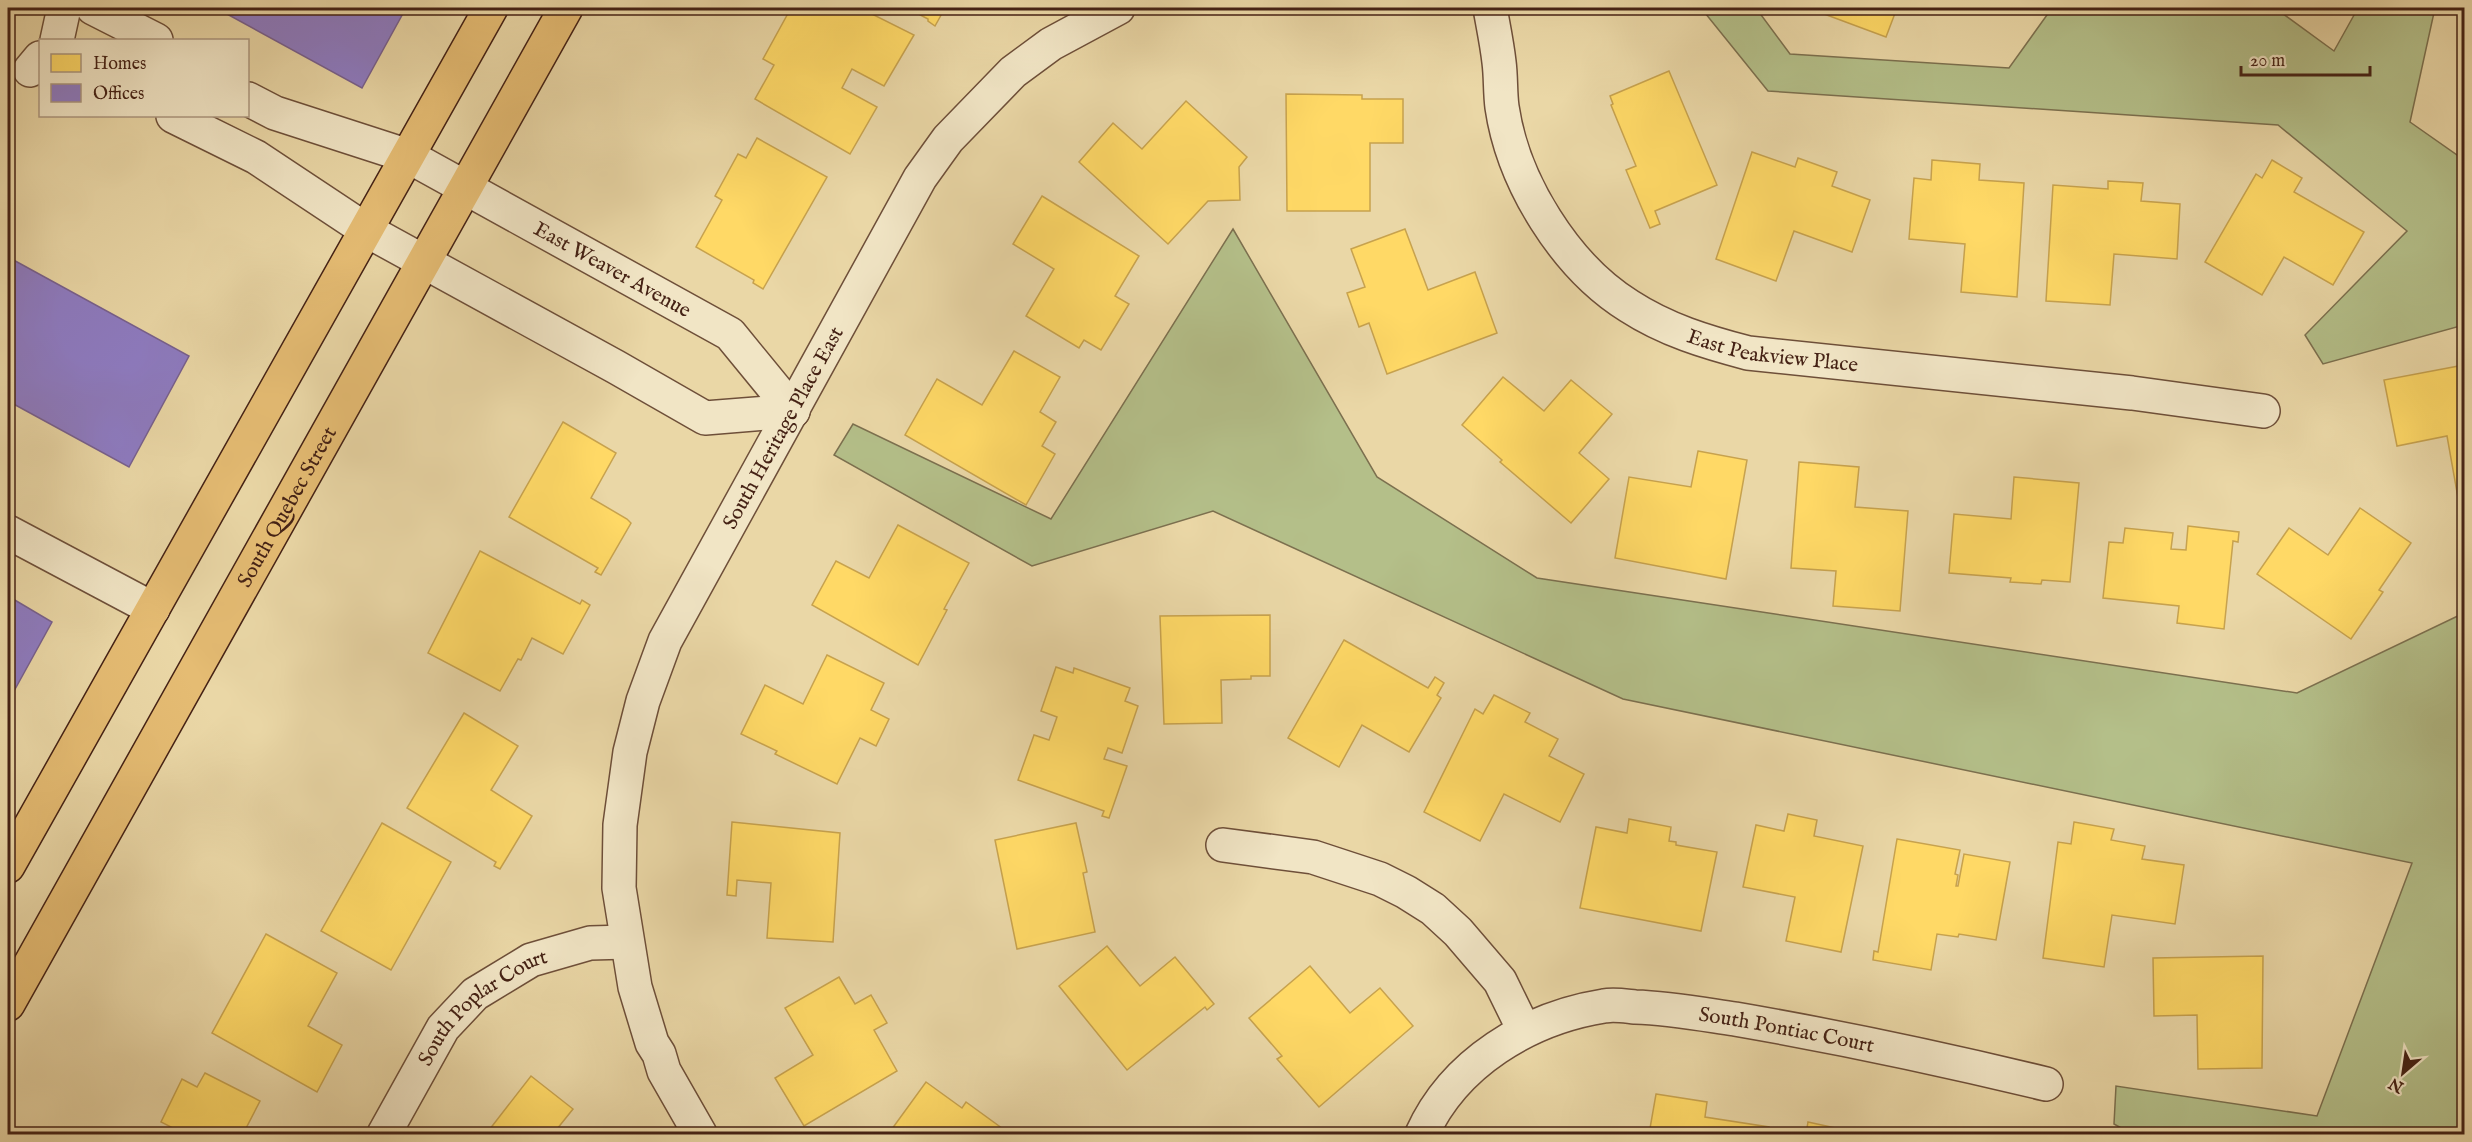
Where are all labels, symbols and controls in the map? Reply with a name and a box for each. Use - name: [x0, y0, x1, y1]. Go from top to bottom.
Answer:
- legend: [39, 39, 249, 117]
- scale bar: [2241, 39, 2370, 77]
- text: 20 m: [2250, 50, 2285, 73]
- text: Homes: [93, 53, 146, 76]
- text: Offices: [93, 83, 144, 106]
- street label: East Weaver Avenue: [528, 216, 696, 325]
- street label: South Heritage Place East: [717, 322, 850, 534]
- street label: East Peakview Place: [1683, 324, 1860, 379]
- street label: South Quebec Street: [232, 422, 344, 593]
- street label: South Poplar Court: [413, 944, 551, 1071]
- street label: South Pontiac Court: [1697, 1002, 1876, 1060]
- north arrow: [2373, 1043, 2433, 1103]
- text: N: [2386, 1072, 2408, 1097]

